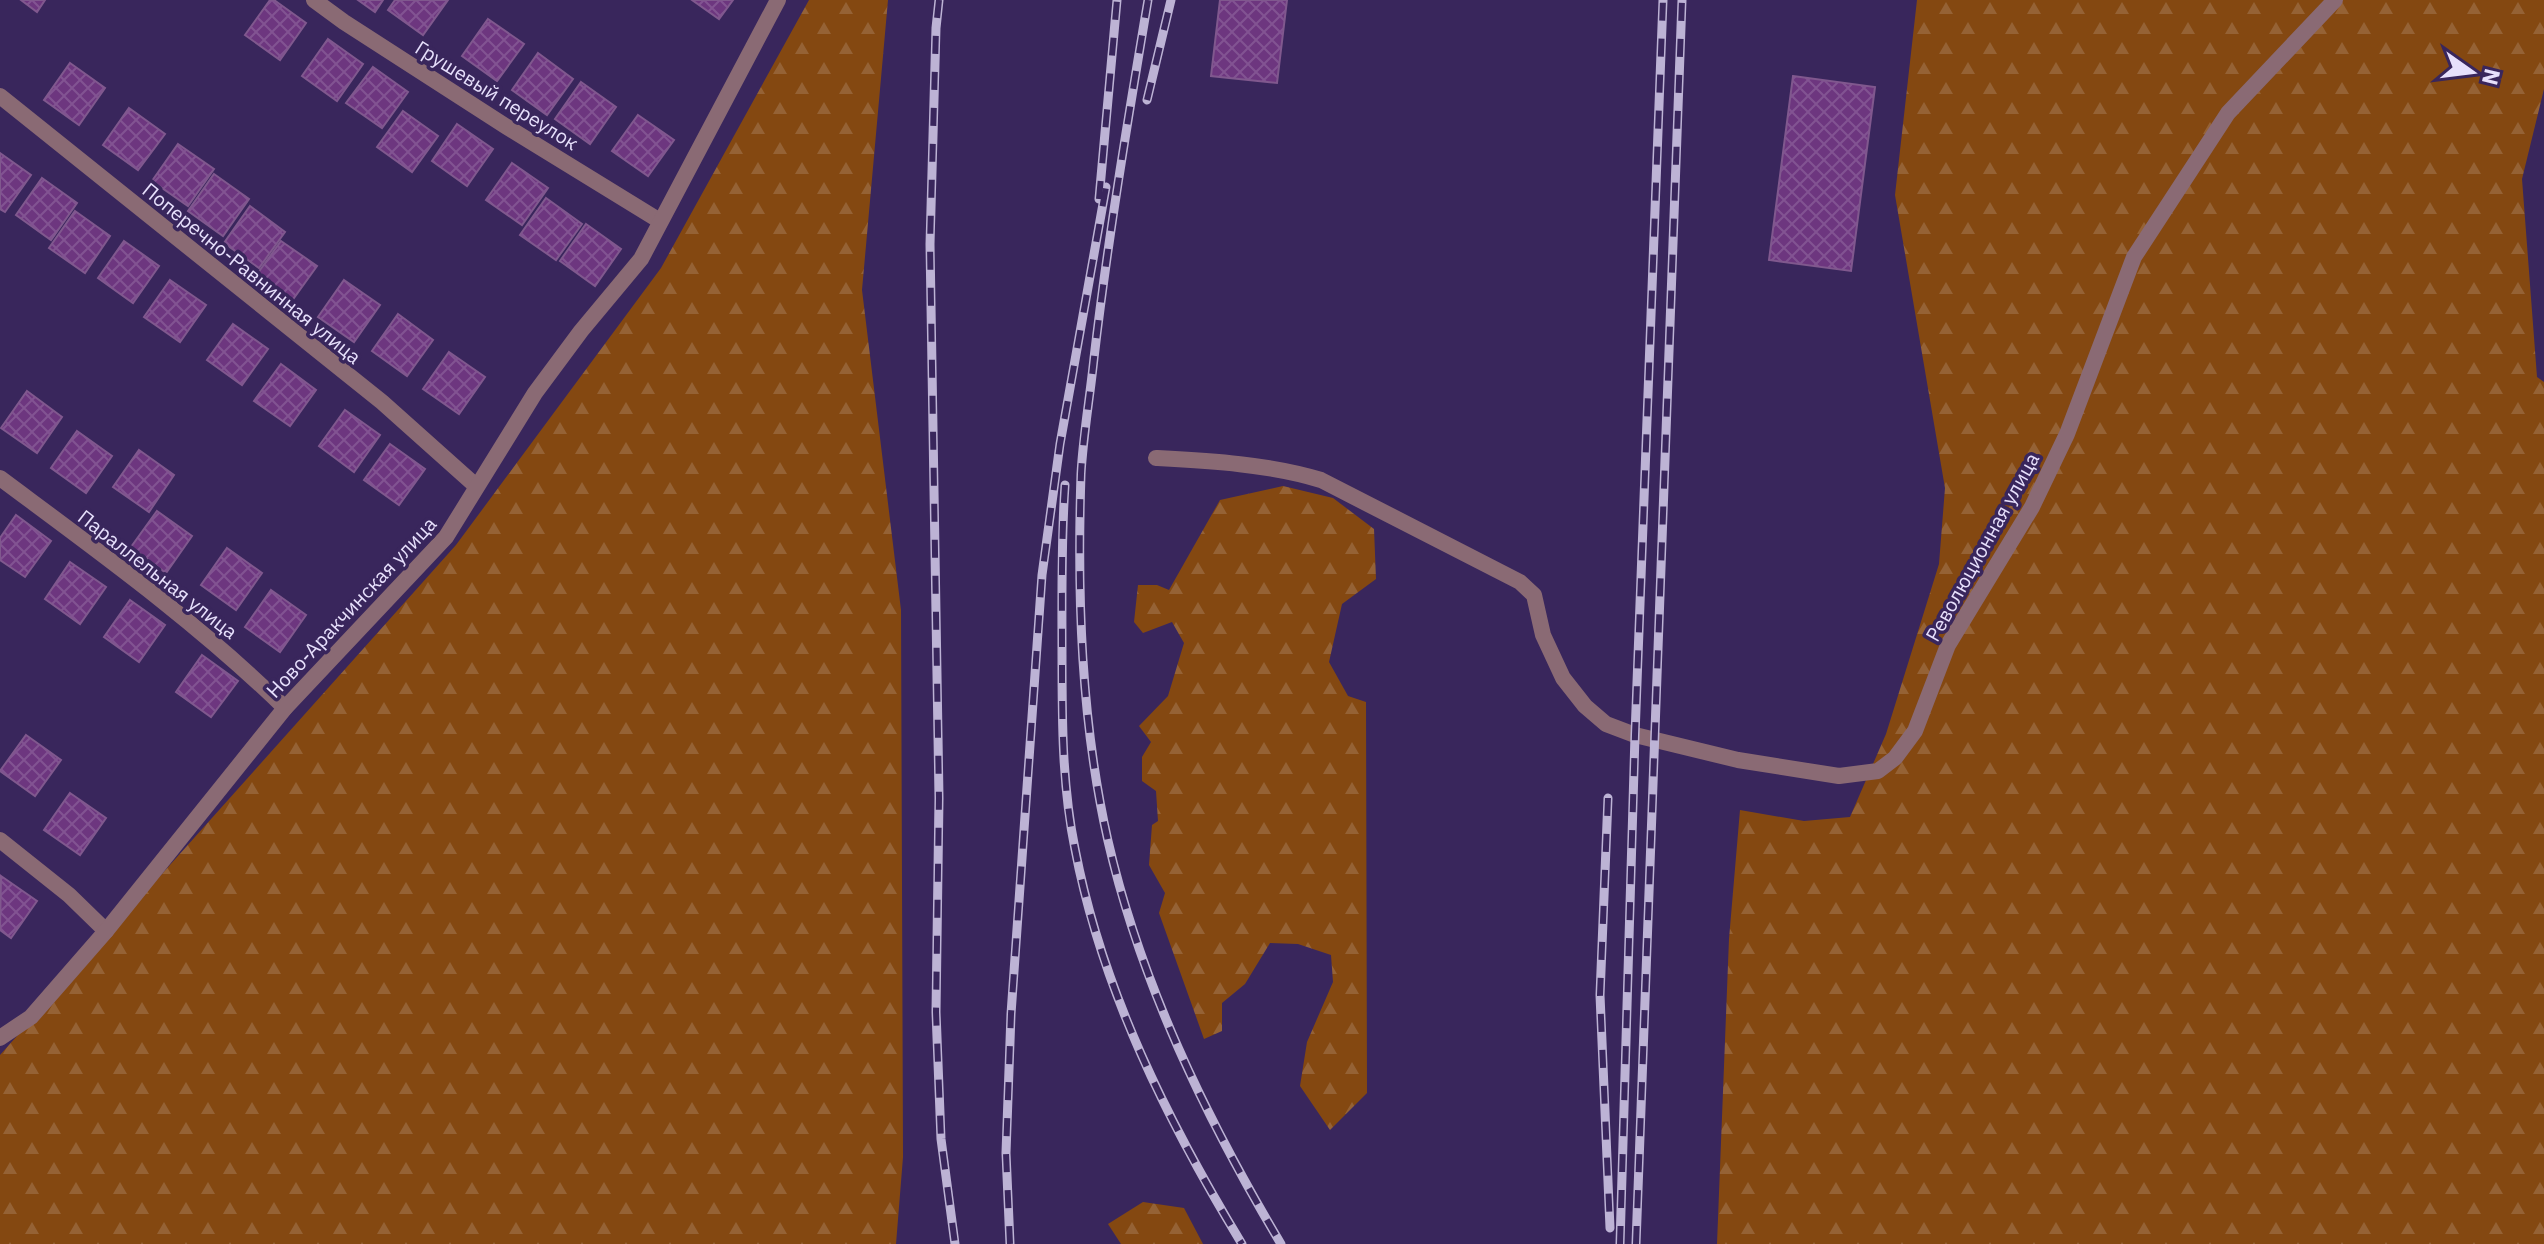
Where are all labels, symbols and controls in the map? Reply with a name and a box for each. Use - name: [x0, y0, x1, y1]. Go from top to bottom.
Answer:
- north arrow: [2432, 32, 2512, 112]
- street label: Грушевый переулок: [410, 34, 584, 156]
- text: N: [2476, 66, 2508, 88]
- street label: Поперечно-Равнинная улица: [137, 176, 367, 370]
- street label: Революционная улица: [1919, 448, 2045, 646]
- street label: Параллельная улица: [73, 503, 244, 645]
- street label: Ново-Аракчинская улица: [260, 510, 442, 703]

